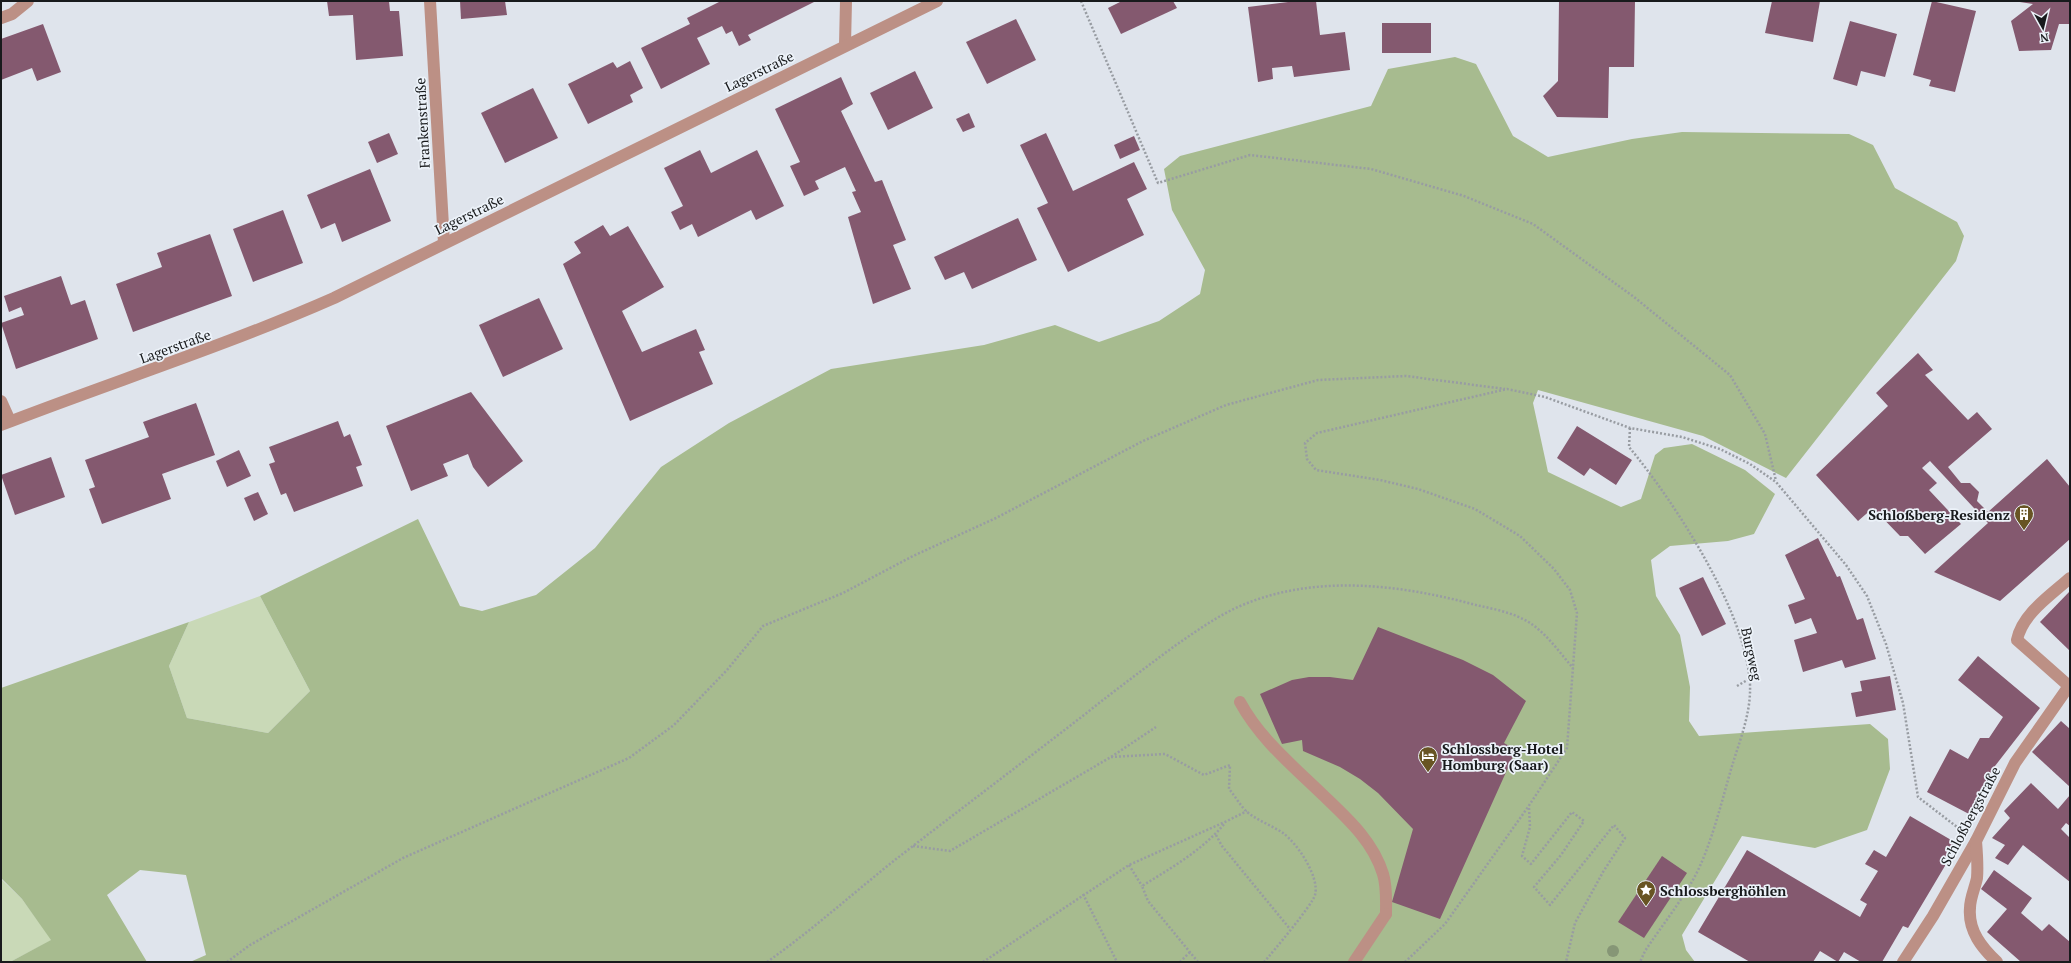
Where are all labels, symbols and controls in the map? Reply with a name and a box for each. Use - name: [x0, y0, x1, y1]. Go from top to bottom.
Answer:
- north arrow: [2023, 8, 2063, 48]
- text: N: [2039, 30, 2049, 46]
- street label: Lagerstraße: [721, 46, 797, 96]
- street label: Frankenstraße: [410, 77, 434, 169]
- street label: Lagerstraße: [431, 189, 507, 239]
- street label: Lagerstraße: [137, 324, 213, 368]
- building icon: Schloßberg-Residenz: [2013, 503, 2035, 531]
- place label: Schloßberg-Residenz: [1868, 505, 2010, 524]
- street label: Burgweg: [1737, 626, 1767, 683]
- place label: Schlossberg-Hotel Homburg (Saar): [1442, 739, 1564, 774]
- hotel icon: Schlossberg-Hotel Homburg (Saar): [1417, 745, 1439, 773]
- street label: Schloßbergstraße: [1936, 763, 2004, 869]
- place icon: Schlossberghöhlen: [1635, 879, 1657, 907]
- place label: Schlossberghöhlen: [1660, 881, 1786, 900]

